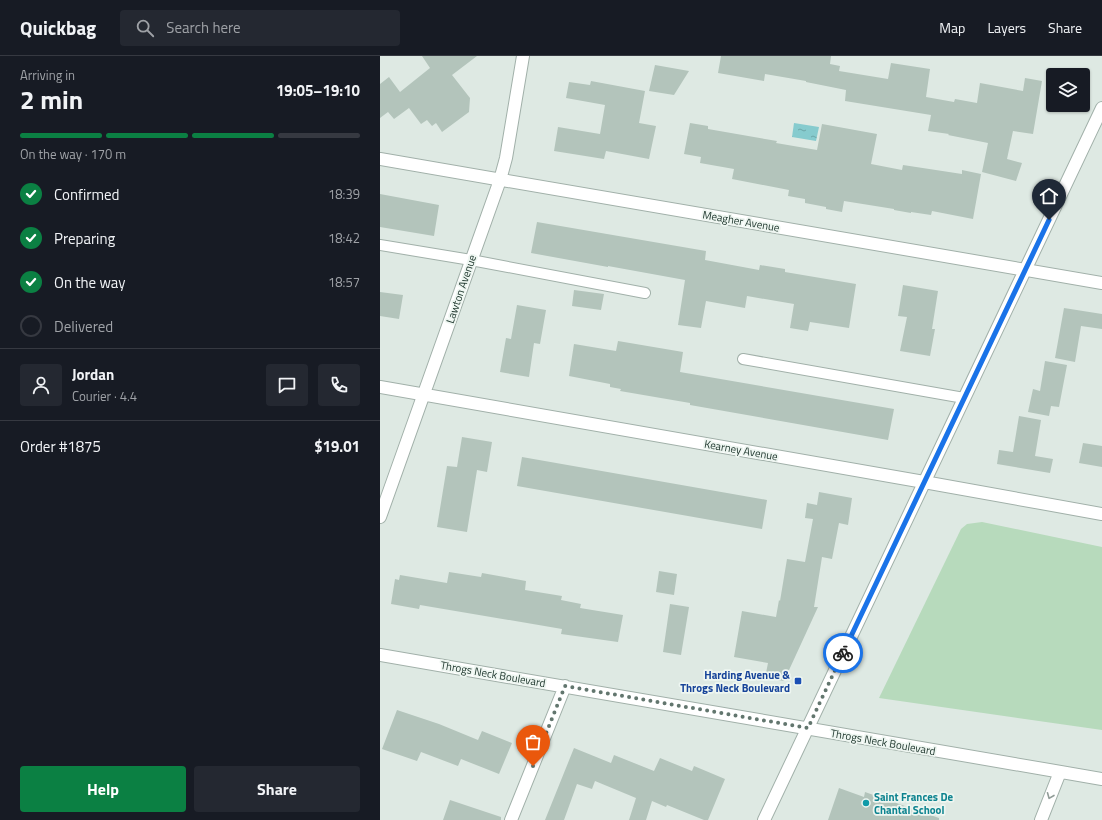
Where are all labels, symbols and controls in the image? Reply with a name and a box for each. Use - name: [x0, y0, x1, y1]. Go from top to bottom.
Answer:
- search box: [120, 10, 400, 46]
- text: Quickbag: [20, 13, 96, 42]
- text: Search here: [166, 16, 241, 39]
- icon: search: [134, 17, 156, 39]
- text: Map: [939, 17, 965, 38]
- text: Layers: [987, 17, 1026, 38]
- text: Share: [1048, 17, 1082, 38]
- text: Arriving in: [20, 65, 75, 85]
- map controls: [1046, 68, 1090, 112]
- button: layers: [1046, 68, 1090, 112]
- text: 19:05–19:10: [276, 79, 360, 102]
- text: 2 min: [20, 80, 83, 119]
- text: On the way · 170 m: [20, 144, 126, 164]
- pin: [1032, 179, 1066, 220]
- icon: check: [20, 183, 42, 205]
- text: Confirmed: [54, 183, 119, 206]
- text: 18:39: [328, 184, 360, 204]
- icon: home: [1038, 185, 1060, 207]
- street label: Meagher Avenue: [701, 206, 781, 236]
- icon: check: [20, 227, 42, 249]
- text: Preparing: [54, 227, 115, 250]
- text: 18:42: [328, 228, 360, 248]
- street label: Lawton Avenue: [442, 252, 480, 325]
- icon: check: [20, 271, 42, 293]
- text: On the way: [54, 271, 126, 294]
- text: 18:57: [328, 272, 360, 292]
- text: Delivered: [54, 315, 113, 338]
- text: Jordan: [72, 363, 114, 386]
- button: person: [20, 364, 62, 406]
- button: chat: [266, 364, 308, 406]
- button: phone: [318, 364, 360, 406]
- text: Courier · 4.4: [72, 386, 137, 406]
- text: Order #1875: [20, 435, 101, 458]
- text: $19.01: [314, 435, 360, 458]
- street label: Kearney Avenue: [703, 436, 779, 464]
- courier: [823, 633, 863, 673]
- icon: bike: [832, 642, 854, 664]
- street label: Throgs Neck Boulevard: [439, 657, 547, 691]
- place label: Harding Avenue & Throgs Neck Boulevard: [680, 667, 790, 696]
- marker: Harding Avenue & Throgs Neck Boulevard: [793, 676, 803, 686]
- pin: [516, 725, 550, 766]
- street label: Throgs Neck Boulevard: [829, 725, 937, 759]
- icon: bag: [522, 731, 544, 753]
- button: Help: [20, 766, 186, 812]
- button: Share: [194, 766, 360, 812]
- place label: Saint Frances De Chantal School: [874, 789, 954, 818]
- one-way arrow: [1047, 793, 1055, 800]
- marker: Saint Frances De Chantal School: [861, 798, 871, 808]

